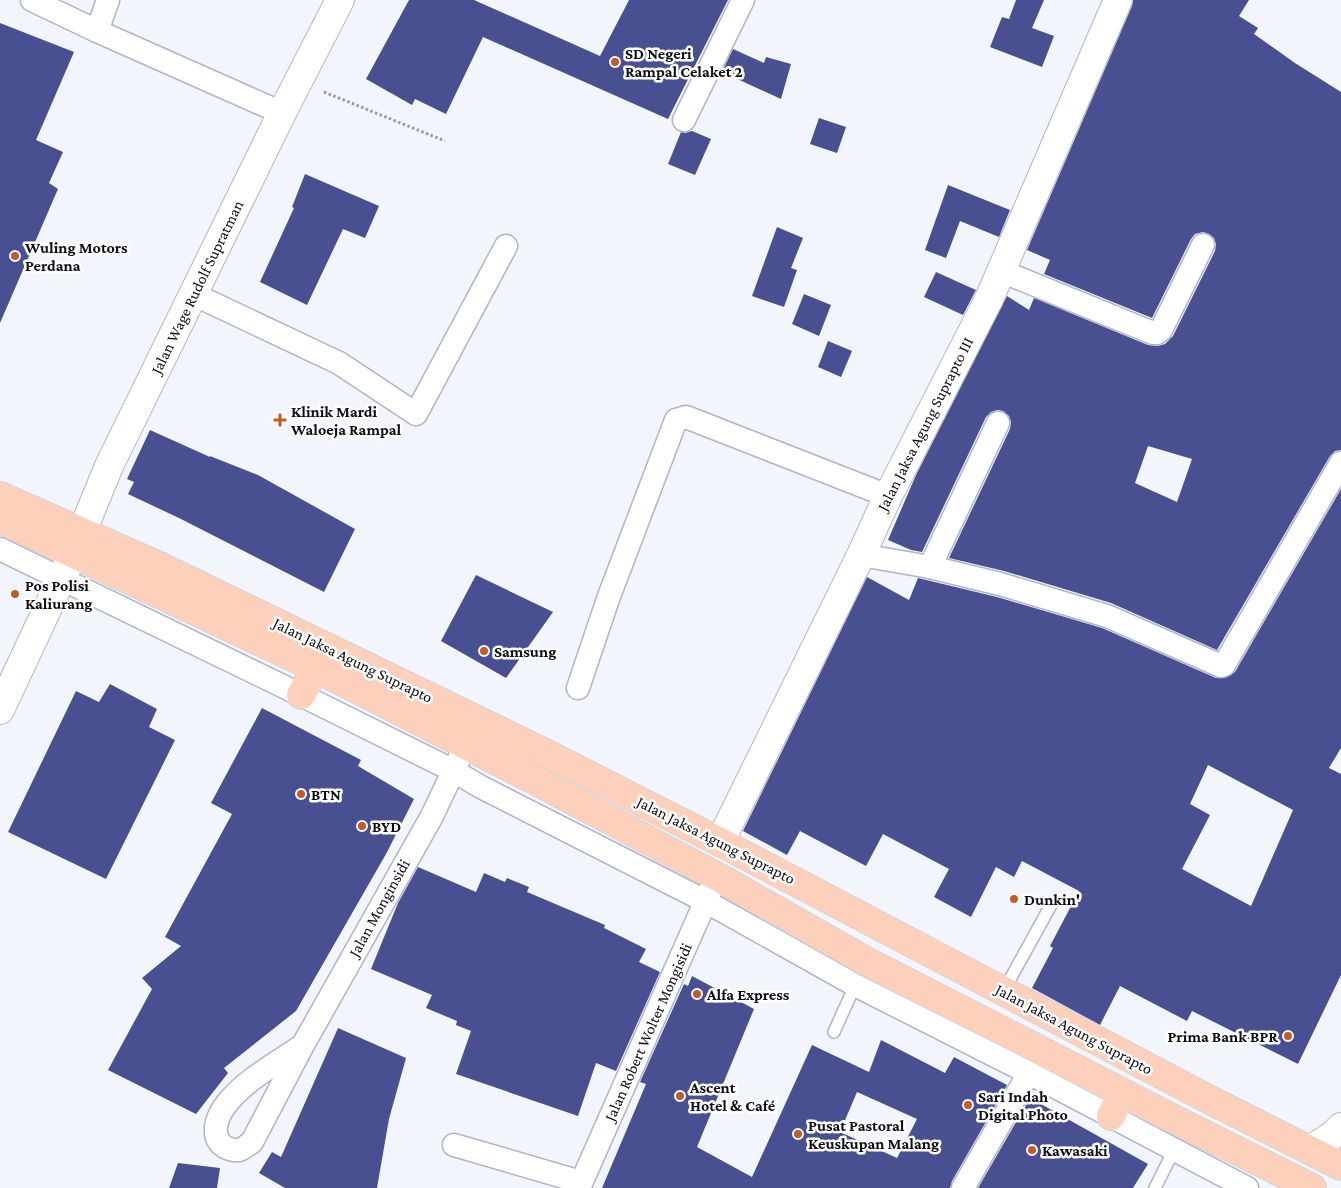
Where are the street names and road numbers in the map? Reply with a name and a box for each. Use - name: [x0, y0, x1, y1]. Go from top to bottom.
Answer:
- street label: Jalan Wage Rudolf Supratman: [147, 197, 248, 379]
- street label: Jalan Jaksa Agung Suprapto III: [873, 334, 977, 516]
- street label: Jalan Jaksa Agung Suprapto: [268, 613, 435, 707]
- street label: Jalan Jaksa Agung Suprapto: [632, 792, 798, 888]
- street label: Jalan Monginsidi: [344, 856, 414, 962]
- street label: Jalan Robert Wolter Mongisidi: [600, 940, 696, 1126]
- street label: Jalan Jaksa Agung Suprapto: [991, 979, 1155, 1078]

